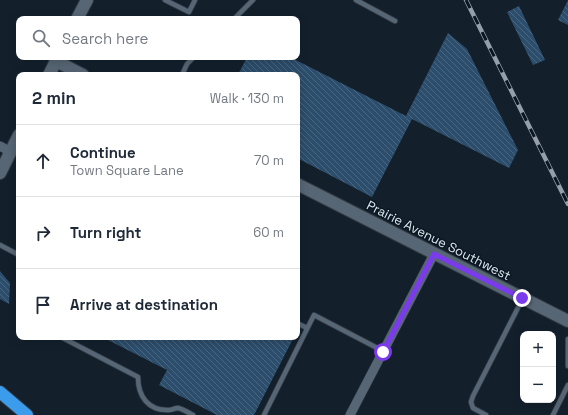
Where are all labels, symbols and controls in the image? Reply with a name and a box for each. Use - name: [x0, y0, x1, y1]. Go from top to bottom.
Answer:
- search box: [16, 16, 300, 60]
- icon: search: [30, 27, 52, 49]
- text: Search here: [62, 29, 148, 48]
- text: 2 min: [32, 87, 76, 109]
- text: Walk · 130 m: [210, 90, 284, 107]
- text: Continue: [70, 143, 136, 162]
- icon: ahead: [32, 150, 54, 172]
- text: 70 m: [254, 152, 284, 169]
- text: Town Square Lane: [70, 162, 184, 179]
- street label: Prairie Avenue Southwest: [364, 197, 514, 284]
- icon: right: [32, 222, 54, 244]
- text: Turn right: [70, 223, 141, 242]
- text: 60 m: [253, 224, 284, 241]
- route end: [513, 289, 531, 307]
- icon: arrive: [32, 294, 54, 316]
- text: Arrive at destination: [70, 295, 218, 314]
- map controls: [520, 331, 556, 403]
- button: +: [520, 331, 556, 367]
- route start: [374, 343, 392, 361]
- button: −: [520, 367, 556, 403]

